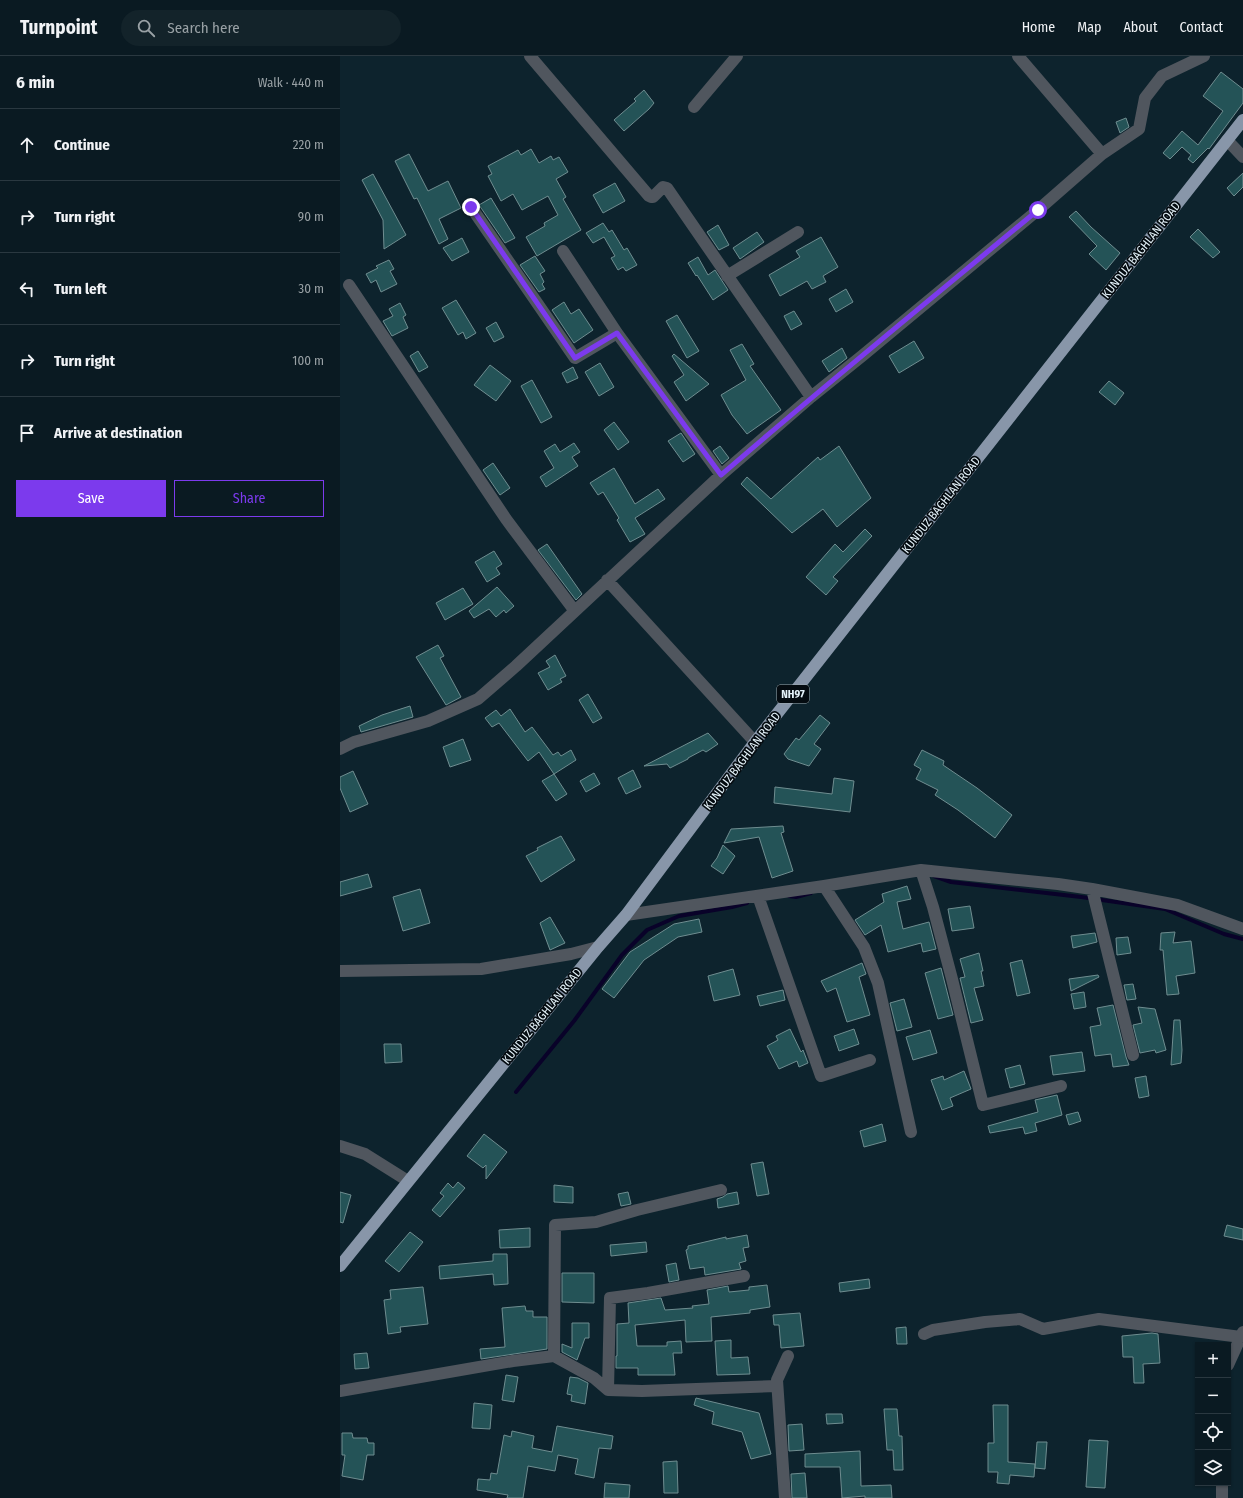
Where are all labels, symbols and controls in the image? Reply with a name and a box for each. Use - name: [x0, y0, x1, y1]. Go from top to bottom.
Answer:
- search box: [121, 10, 401, 46]
- text: Turnpoint: [20, 16, 97, 39]
- icon: search: [135, 17, 157, 39]
- text: Search here: [167, 19, 240, 37]
- text: Home: [1022, 19, 1055, 36]
- text: Map: [1077, 19, 1101, 36]
- text: About: [1123, 19, 1158, 36]
- text: Contact: [1180, 19, 1223, 36]
- text: 6 min: [16, 72, 55, 93]
- text: Walk · 440 m: [258, 75, 324, 90]
- icon: ahead: [16, 134, 38, 156]
- text: Continue: [54, 136, 110, 154]
- text: 220 m: [293, 137, 324, 152]
- route end: [462, 198, 480, 216]
- street label: KUNDUZ BAGHLAN ROAD: [1099, 199, 1183, 301]
- route start: [1029, 201, 1047, 219]
- icon: right: [16, 206, 38, 228]
- text: Turn right: [54, 208, 115, 226]
- text: 90 m: [298, 209, 324, 224]
- icon: left: [16, 278, 38, 300]
- text: Turn left: [54, 280, 107, 298]
- text: 30 m: [298, 281, 324, 296]
- icon: right: [16, 350, 38, 372]
- text: Turn right: [54, 352, 115, 370]
- text: 100 m: [292, 353, 324, 368]
- icon: arrive: [16, 422, 38, 444]
- text: Arrive at destination: [54, 424, 182, 442]
- street label: KUNDUZ BAGHLAN ROAD: [899, 454, 983, 556]
- button: Save: [16, 480, 166, 517]
- button: Share: [174, 480, 324, 517]
- road number: NH97: [777, 685, 809, 703]
- street label: KUNDUZ BAGHLAN ROAD: [701, 709, 783, 813]
- street label: KUNDUZ BAGHLAN ROAD: [499, 965, 585, 1067]
- map controls: [1195, 1342, 1231, 1486]
- button: +: [1195, 1342, 1231, 1378]
- button: −: [1195, 1378, 1231, 1414]
- button: locate: [1195, 1414, 1231, 1450]
- button: layers: [1195, 1450, 1231, 1486]

